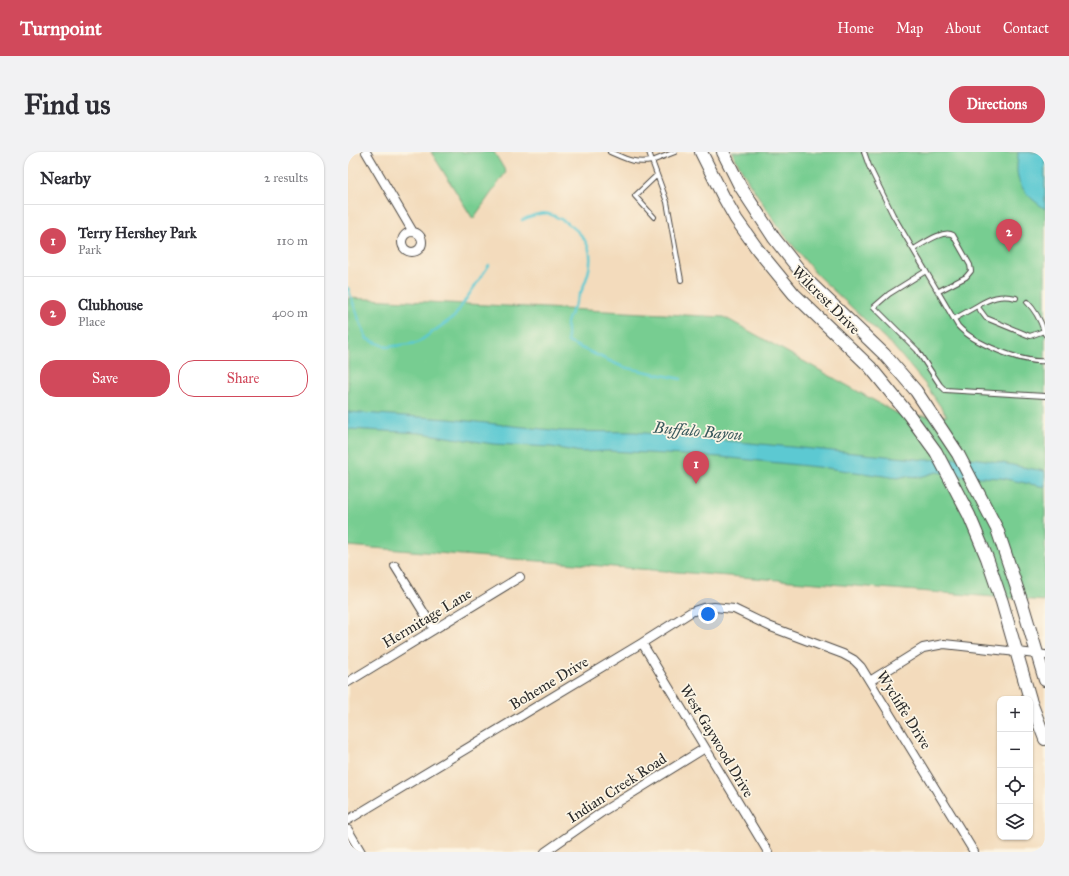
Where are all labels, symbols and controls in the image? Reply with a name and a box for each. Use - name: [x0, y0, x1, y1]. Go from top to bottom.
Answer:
- text: Turnpoint: [20, 17, 102, 40]
- text: Home: [837, 20, 874, 37]
- text: Map: [896, 20, 923, 37]
- text: About: [945, 20, 981, 37]
- text: Contact: [1003, 20, 1049, 37]
- button: Directions: [949, 86, 1045, 123]
- text: Find us: [24, 87, 110, 122]
- text: Nearby: [40, 168, 91, 189]
- text: 2 results: [264, 170, 308, 186]
- pin: 2: [996, 219, 1022, 252]
- text: Terry Hershey Park: [78, 224, 197, 242]
- text: 1: [50, 233, 56, 249]
- text: 110 m: [276, 233, 308, 249]
- text: Park: [78, 242, 102, 258]
- street label: Wilcrest Drive: [788, 262, 864, 338]
- text: Clubhouse: [78, 296, 143, 314]
- text: 2: [50, 305, 56, 321]
- text: 400 m: [272, 305, 308, 321]
- text: Place: [78, 314, 105, 330]
- button: Save: [40, 360, 170, 397]
- button: Share: [178, 360, 308, 397]
- water label: Buffalo Bayou: [652, 418, 743, 445]
- pin: 1: [683, 451, 709, 484]
- street label: Hermitage Lane: [379, 584, 475, 652]
- your location: [698, 604, 718, 624]
- street label: Boheme Drive: [506, 652, 592, 714]
- street label: Wycliffe Drive: [873, 668, 935, 752]
- street label: West Gaywood Drive: [676, 681, 758, 801]
- map controls: [997, 696, 1033, 840]
- button: +: [997, 696, 1033, 732]
- button: −: [997, 732, 1033, 768]
- street label: Indian Creek Road: [564, 749, 670, 827]
- button: locate: [997, 768, 1033, 804]
- button: layers: [997, 804, 1033, 840]

